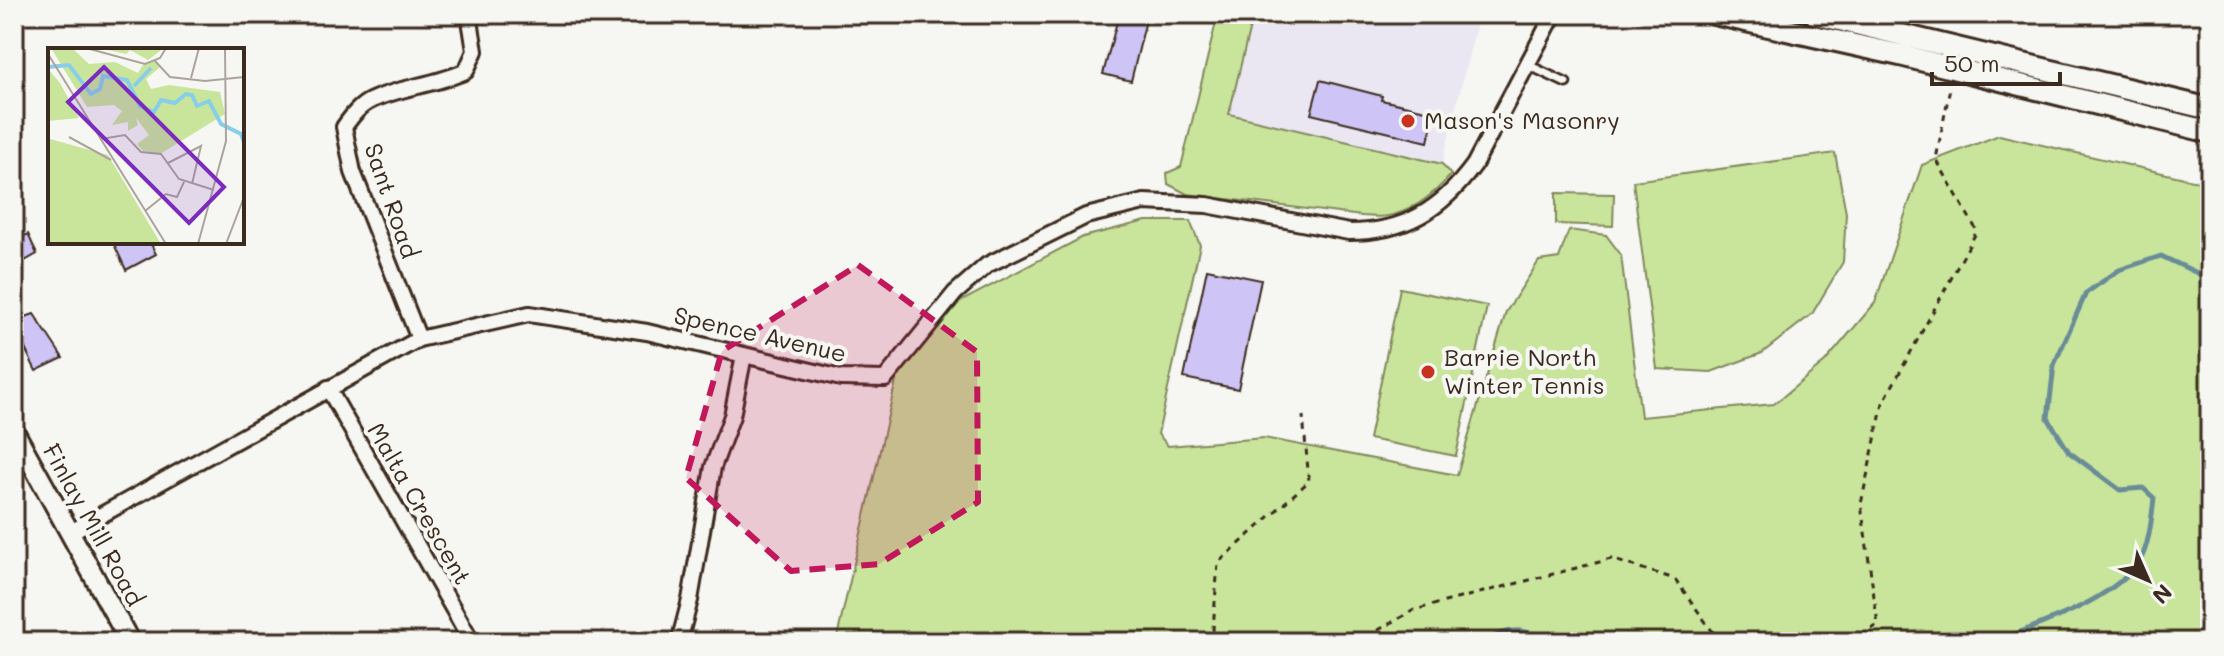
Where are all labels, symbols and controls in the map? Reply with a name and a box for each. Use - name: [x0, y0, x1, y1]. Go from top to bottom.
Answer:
- scale bar: [1932, 36, 2060, 86]
- text: 50 m: [1944, 47, 2000, 78]
- inset map: [48, 48, 244, 244]
- place label: Mason's Masonry: [1424, 104, 1620, 135]
- marker: Mason's Masonry: [1399, 112, 1417, 130]
- street label: Sant Road: [358, 139, 427, 262]
- street label: Spence Avenue: [671, 299, 850, 368]
- place label: Barrie North Winter Tennis: [1444, 341, 1605, 400]
- marker: Barrie North Winter Tennis: [1419, 363, 1437, 381]
- street label: Malta Crescent: [361, 417, 479, 590]
- street label: Finlay Mill Road: [37, 438, 152, 611]
- north arrow: [2108, 540, 2188, 620]
- text: N: [2146, 578, 2179, 611]

